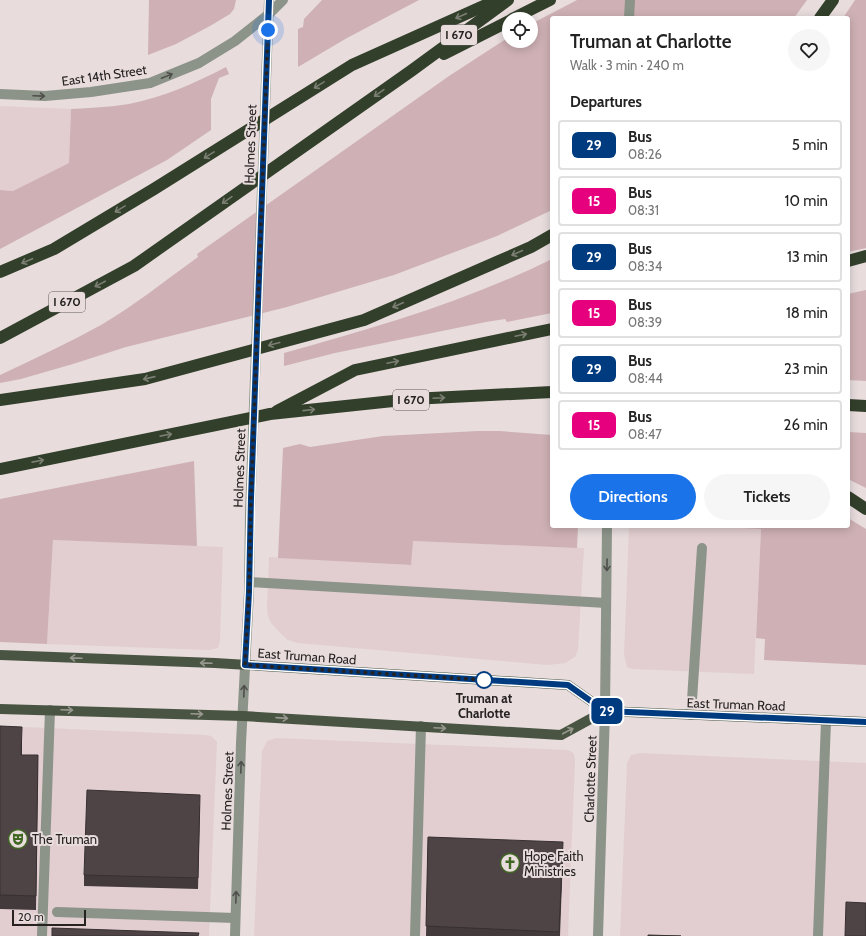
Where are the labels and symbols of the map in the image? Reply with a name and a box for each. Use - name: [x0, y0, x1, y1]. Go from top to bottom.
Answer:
- one-way arrow: [455, 13, 467, 20]
- your location: [258, 20, 278, 40]
- road number: I 670: [441, 25, 477, 45]
- street label: East 14th Street: [60, 61, 148, 89]
- one-way arrow: [160, 71, 172, 79]
- one-way arrow: [313, 81, 324, 90]
- one-way arrow: [374, 89, 385, 97]
- one-way arrow: [32, 92, 45, 99]
- street label: Holmes Street: [241, 104, 259, 184]
- one-way arrow: [203, 150, 214, 159]
- one-way arrow: [222, 196, 233, 205]
- one-way arrow: [114, 206, 126, 214]
- one-way arrow: [512, 250, 524, 257]
- one-way arrow: [21, 257, 33, 265]
- one-way arrow: [94, 281, 106, 289]
- road number: I 670: [49, 292, 85, 312]
- one-way arrow: [392, 302, 404, 309]
- one-way arrow: [514, 331, 527, 339]
- one-way arrow: [268, 341, 281, 348]
- one-way arrow: [386, 357, 399, 365]
- one-way arrow: [143, 374, 156, 382]
- road number: I 670: [393, 390, 429, 410]
- one-way arrow: [432, 394, 445, 402]
- one-way arrow: [302, 407, 315, 414]
- street label: Holmes Street: [230, 428, 248, 508]
- one-way arrow: [159, 431, 172, 439]
- one-way arrow: [31, 457, 44, 465]
- one-way arrow: [603, 558, 610, 571]
- street label: East Truman Road: [257, 645, 357, 667]
- one-way arrow: [70, 654, 83, 662]
- one-way arrow: [200, 659, 213, 667]
- marker: Truman at Charlotte: [475, 671, 493, 689]
- one-way arrow: [240, 685, 248, 698]
- place label: Truman at Charlotte: [456, 690, 513, 721]
- street label: East Truman Road: [686, 694, 786, 714]
- line badge: 29: [589, 698, 625, 724]
- one-way arrow: [60, 707, 73, 714]
- one-way arrow: [190, 710, 203, 718]
- one-way arrow: [275, 714, 288, 721]
- one-way arrow: [433, 724, 446, 731]
- one-way arrow: [562, 727, 574, 734]
- street label: Charlotte Street: [580, 735, 600, 823]
- street label: Holmes Street: [218, 751, 236, 831]
- one-way arrow: [237, 761, 244, 774]
- theatre icon: The Truman: [7, 828, 29, 850]
- place label: The Truman: [32, 831, 97, 847]
- place label: Hope Faith Ministries: [524, 848, 583, 879]
- church icon: Hope Faith Ministries: [499, 852, 521, 874]
- one-way arrow: [232, 891, 240, 904]
- scale bar: [12, 908, 86, 927]

